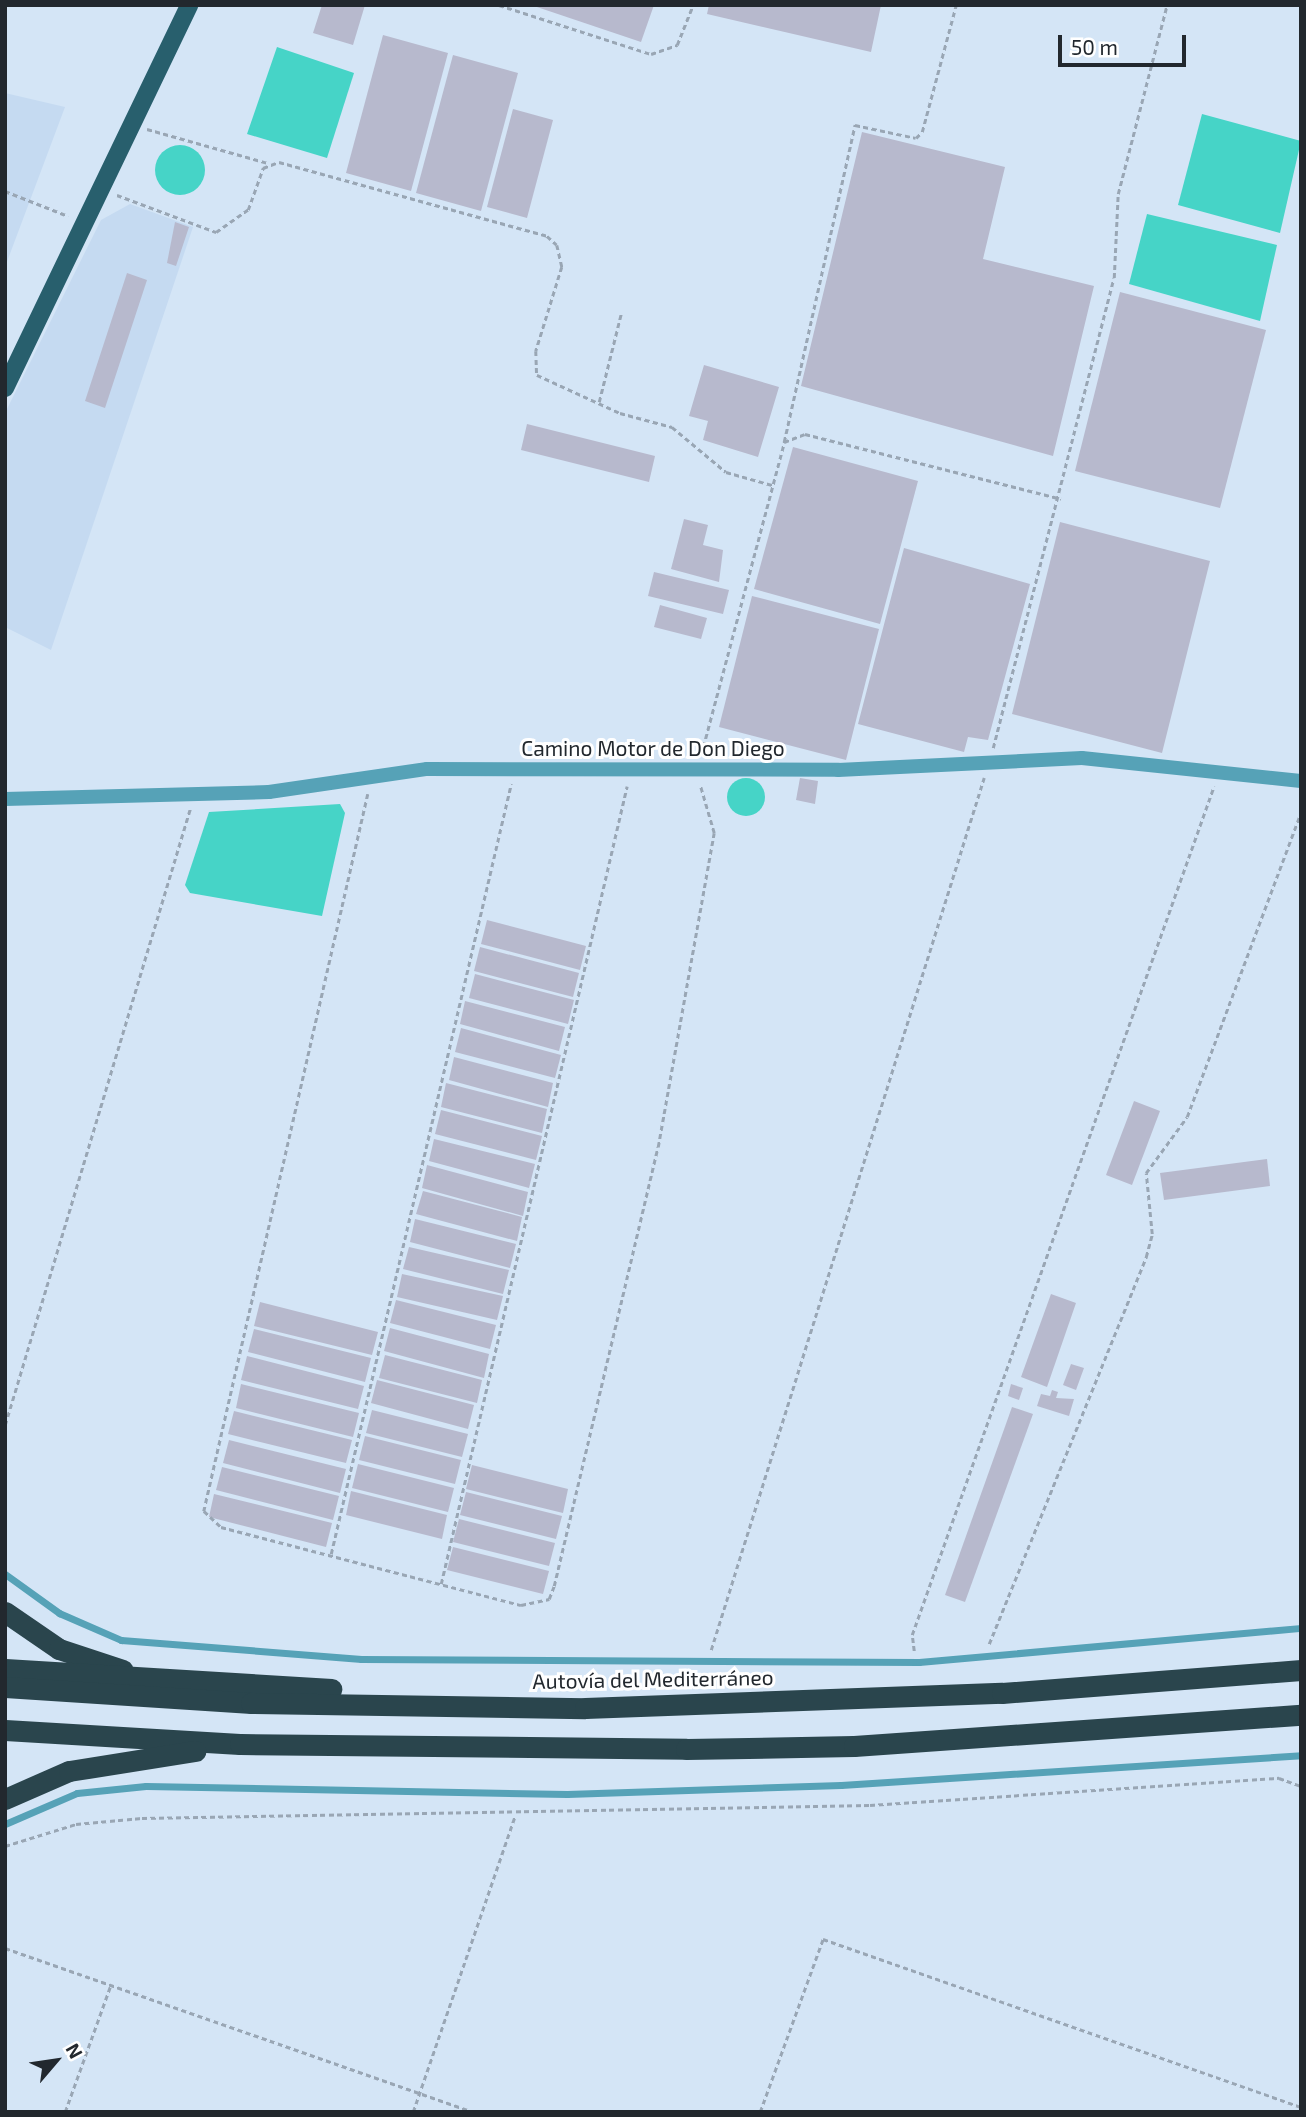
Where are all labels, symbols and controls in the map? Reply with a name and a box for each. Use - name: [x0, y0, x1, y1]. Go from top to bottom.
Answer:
- scale bar: [1061, 21, 1189, 65]
- text: 50 m: [1071, 34, 1118, 59]
- street label: Camino Motor de Don Diego: [521, 735, 785, 761]
- street label: Autovía del Mediterráneo: [532, 1664, 774, 1694]
- north arrow: [21, 2026, 91, 2096]
- text: N: [61, 2039, 88, 2062]

